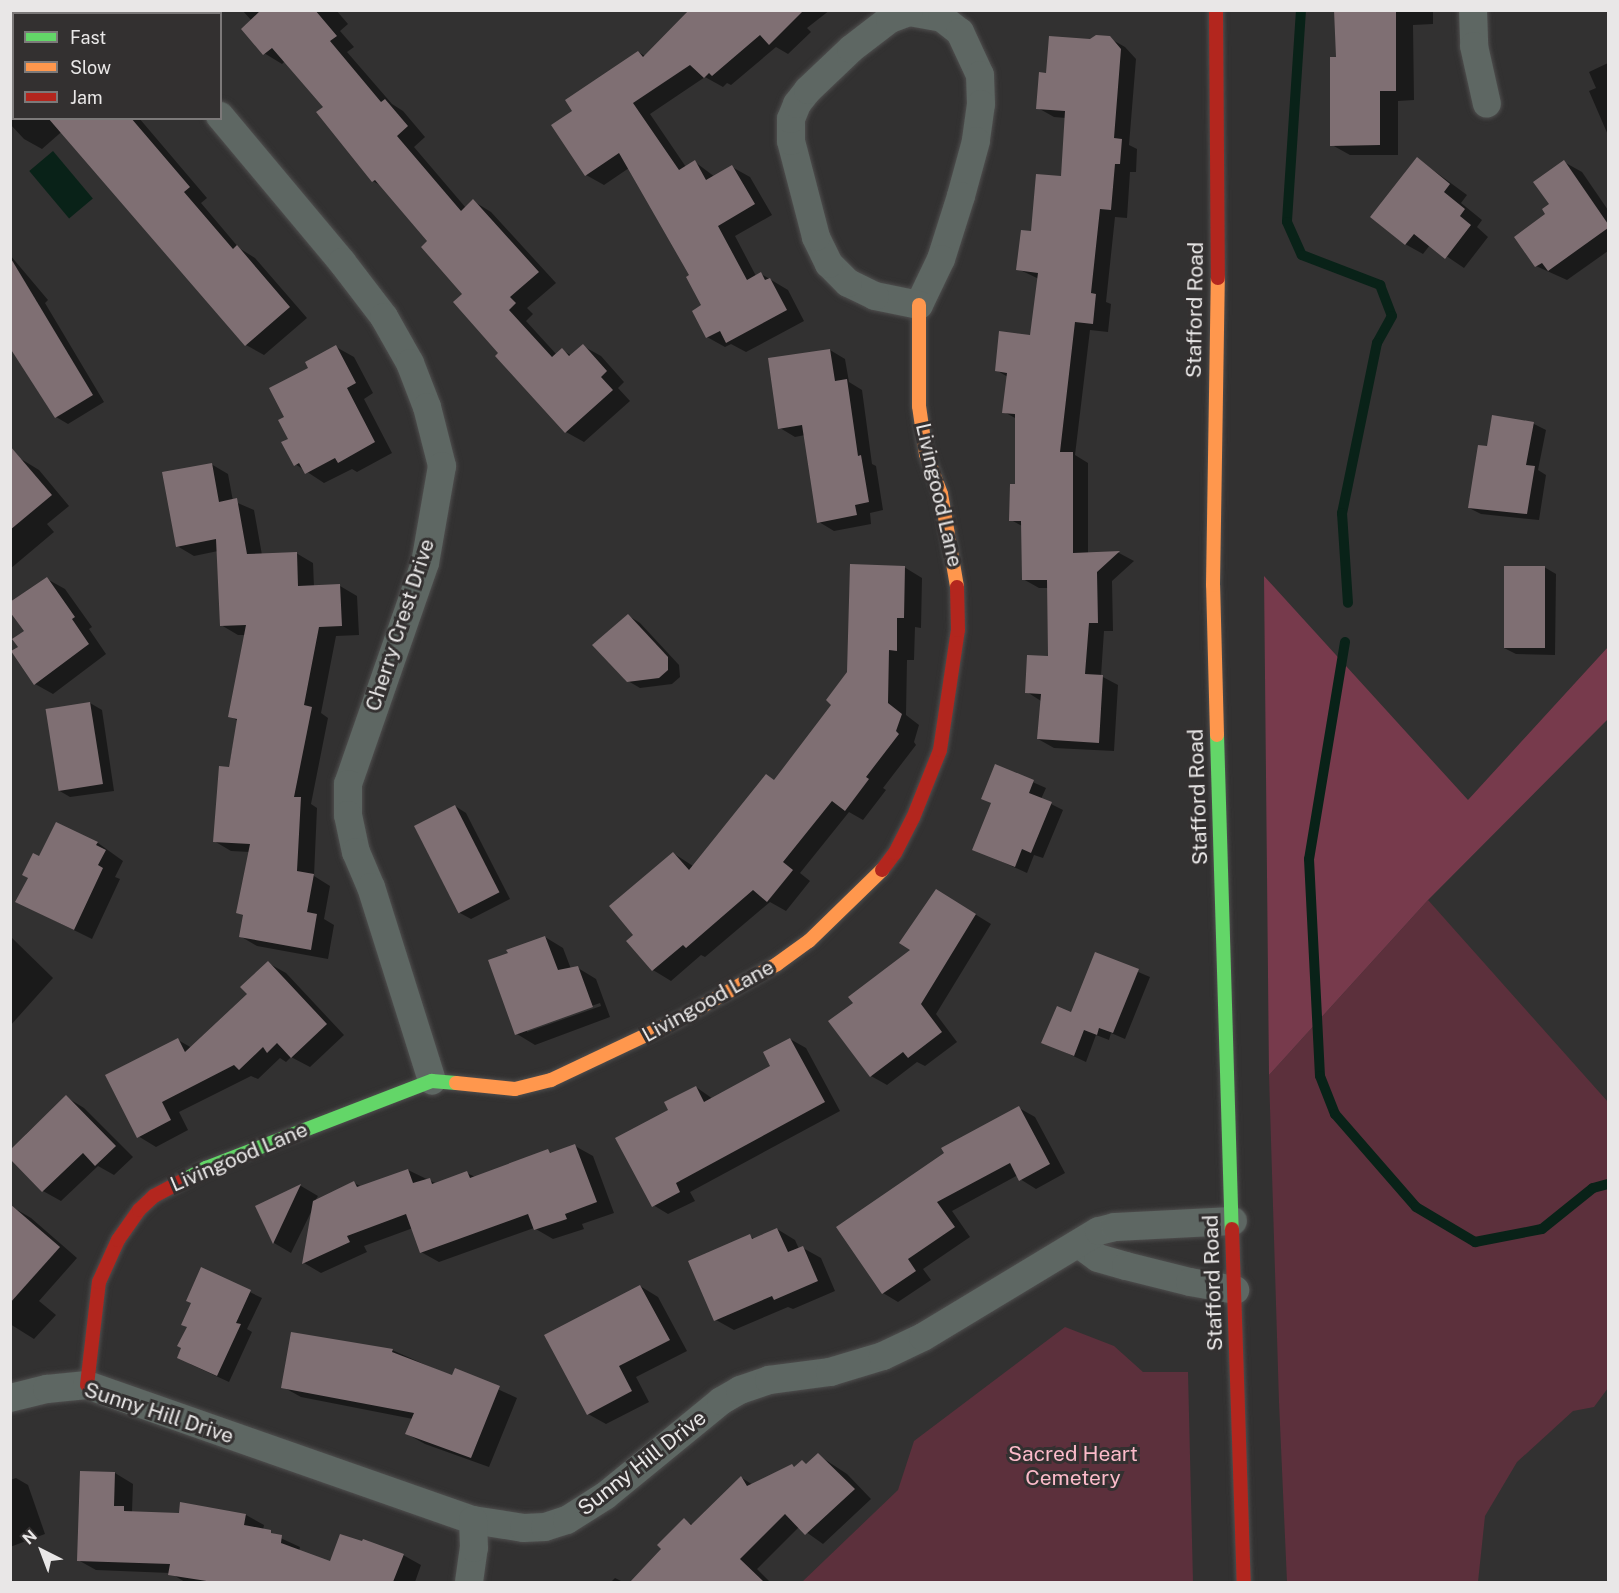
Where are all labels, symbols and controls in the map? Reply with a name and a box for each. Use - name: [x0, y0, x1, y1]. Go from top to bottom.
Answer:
- legend: [12, 12, 222, 120]
- text: Fast: [70, 27, 106, 48]
- text: Slow: [70, 57, 111, 78]
- text: Jam: [70, 87, 103, 108]
- street label: Stafford Road: [1181, 242, 1209, 378]
- street label: Livingood Lane: [910, 421, 968, 569]
- street label: Cherry Crest Drive: [360, 536, 440, 714]
- street label: Stafford Road: [1183, 728, 1213, 866]
- street label: Livingood Lane: [638, 954, 778, 1048]
- street label: Livingood Lane: [166, 1117, 312, 1197]
- street label: Stafford Road: [1198, 1214, 1228, 1352]
- street label: Sunny Hill Drive: [81, 1377, 237, 1449]
- street label: Sunny Hill Drive: [573, 1405, 711, 1521]
- park label: Sacred Heart Cemetery: [1008, 1441, 1138, 1491]
- north arrow: [12, 1521, 72, 1581]
- text: N: [19, 1526, 41, 1549]

